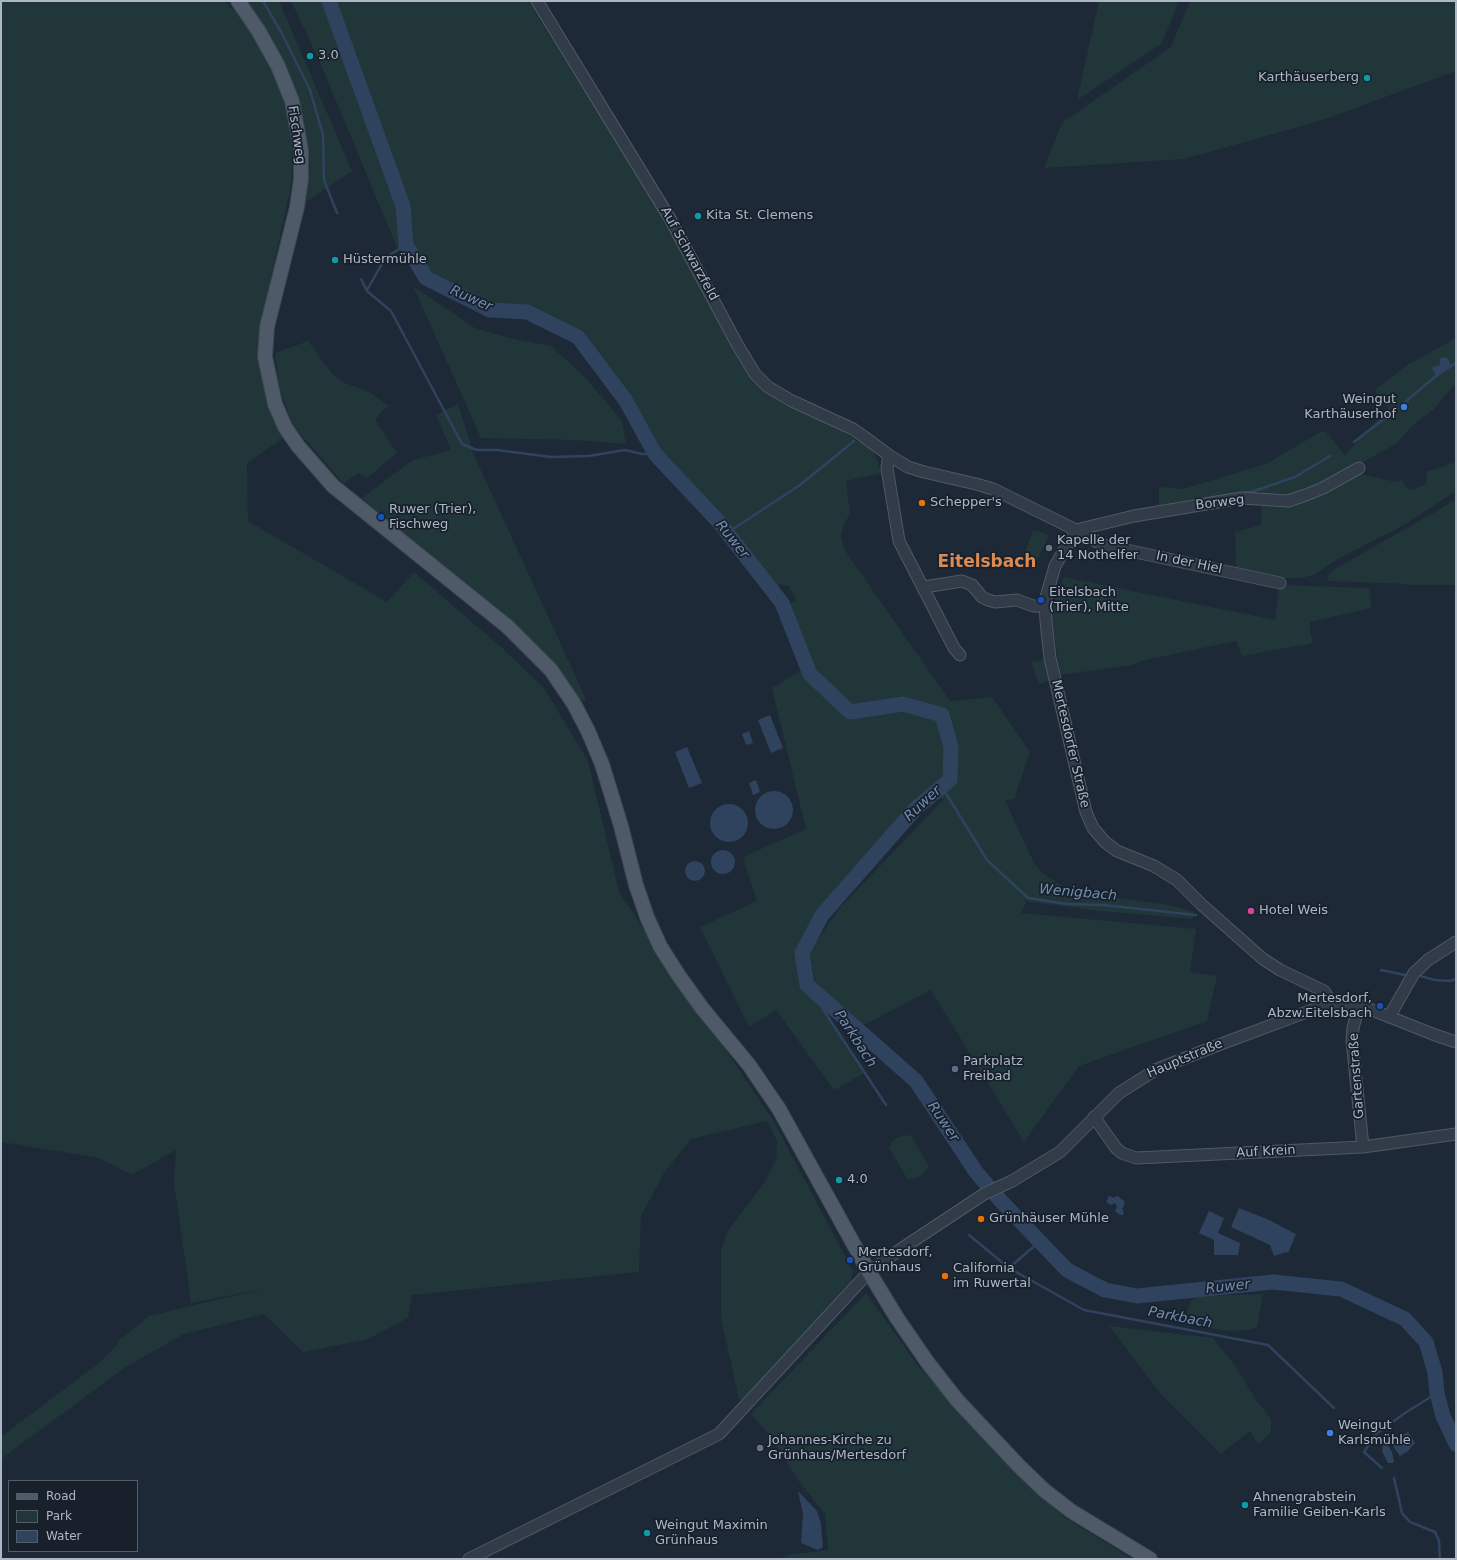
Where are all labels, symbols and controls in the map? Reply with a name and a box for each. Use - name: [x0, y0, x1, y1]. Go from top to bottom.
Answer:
- place label: 3.0: [318, 48, 339, 64]
- marker: 3.0: [305, 51, 315, 61]
- place label: Karthäuserberg: [1258, 70, 1359, 86]
- marker: Karthäuserberg: [1362, 73, 1372, 83]
- street label: Fischweg: [284, 105, 308, 165]
- street label: Auf Schwarzfeld: [657, 204, 721, 304]
- place label: Kita St. Clemens: [706, 208, 813, 224]
- marker: Kita St. Clemens: [693, 211, 703, 221]
- place label: Hüstermühle: [343, 252, 427, 268]
- marker: Hüstermühle: [330, 255, 340, 265]
- water label: Ruwer: [447, 282, 495, 316]
- place label: Weingut Karthäuserhof: [1304, 392, 1396, 423]
- marker: Weingut Karthäuserhof: [1399, 402, 1409, 412]
- street label: Borweg: [1195, 492, 1245, 514]
- place label: Schepper's: [930, 495, 1002, 511]
- marker: Schepper's: [917, 498, 927, 508]
- place label: Ruwer (Trier), Fischweg: [389, 502, 476, 533]
- marker: Ruwer (Trier), Fischweg: [376, 512, 386, 522]
- water label: Ruwer: [711, 517, 753, 563]
- place label: Kapelle der 14 Nothelfer: [1057, 533, 1138, 564]
- marker: Kapelle der 14 Nothelfer: [1044, 543, 1054, 553]
- street label: In der Hiel: [1155, 548, 1223, 578]
- district label: Eitelsbach: [938, 553, 1036, 573]
- place label: Eitelsbach (Trier), Mitte: [1049, 585, 1129, 616]
- marker: Eitelsbach (Trier), Mitte: [1036, 595, 1046, 605]
- street label: Mertesdorfer Straße: [1048, 678, 1092, 810]
- water label: Ruwer: [901, 783, 945, 825]
- water label: Wenigbach: [1038, 881, 1118, 905]
- place label: Hotel Weis: [1259, 903, 1328, 919]
- marker: Hotel Weis: [1246, 906, 1256, 916]
- place label: Mertesdorf, Abzw.Eitelsbach: [1268, 991, 1372, 1022]
- marker: Mertesdorf, Abzw.Eitelsbach: [1375, 1001, 1385, 1011]
- water label: Parkbach: [830, 1007, 880, 1071]
- street label: Gartenstraße: [1346, 1033, 1368, 1119]
- street label: Hauptstraße: [1145, 1036, 1225, 1082]
- place label: Parkplatz Freibad: [963, 1054, 1023, 1085]
- marker: Parkplatz Freibad: [950, 1064, 960, 1074]
- water label: Ruwer: [924, 1099, 962, 1145]
- street label: Auf Krein: [1236, 1143, 1296, 1161]
- place label: 4.0: [847, 1172, 868, 1188]
- marker: 4.0: [834, 1175, 844, 1185]
- place label: Grünhäuser Mühle: [989, 1211, 1109, 1227]
- marker: Grünhäuser Mühle: [976, 1214, 986, 1224]
- place label: Mertesdorf, Grünhaus: [858, 1245, 933, 1276]
- marker: Mertesdorf, Grünhaus: [845, 1255, 855, 1265]
- place label: California im Ruwertal: [953, 1261, 1031, 1292]
- marker: California im Ruwertal: [940, 1271, 950, 1281]
- water label: Ruwer: [1205, 1276, 1251, 1298]
- water label: Parkbach: [1147, 1304, 1213, 1332]
- place label: Weingut Karlsmühle: [1338, 1418, 1411, 1449]
- marker: Weingut Karlsmühle: [1325, 1428, 1335, 1438]
- place label: Johannes-Kirche zu Grünhaus/Mertesdorf: [768, 1433, 906, 1464]
- marker: Johannes-Kirche zu Grünhaus/Mertesdorf: [755, 1443, 765, 1453]
- legend: [8, 1480, 138, 1552]
- text: Road: [46, 1489, 76, 1503]
- place label: Ahnengrabstein Familie Geiben-Karls: [1253, 1490, 1386, 1521]
- marker: Ahnengrabstein Familie Geiben-Karls: [1240, 1500, 1250, 1510]
- text: Park: [46, 1509, 72, 1523]
- place label: Weingut Maximin Grünhaus: [655, 1518, 768, 1549]
- marker: Weingut Maximin Grünhaus: [642, 1528, 652, 1538]
- text: Water: [46, 1529, 81, 1543]

